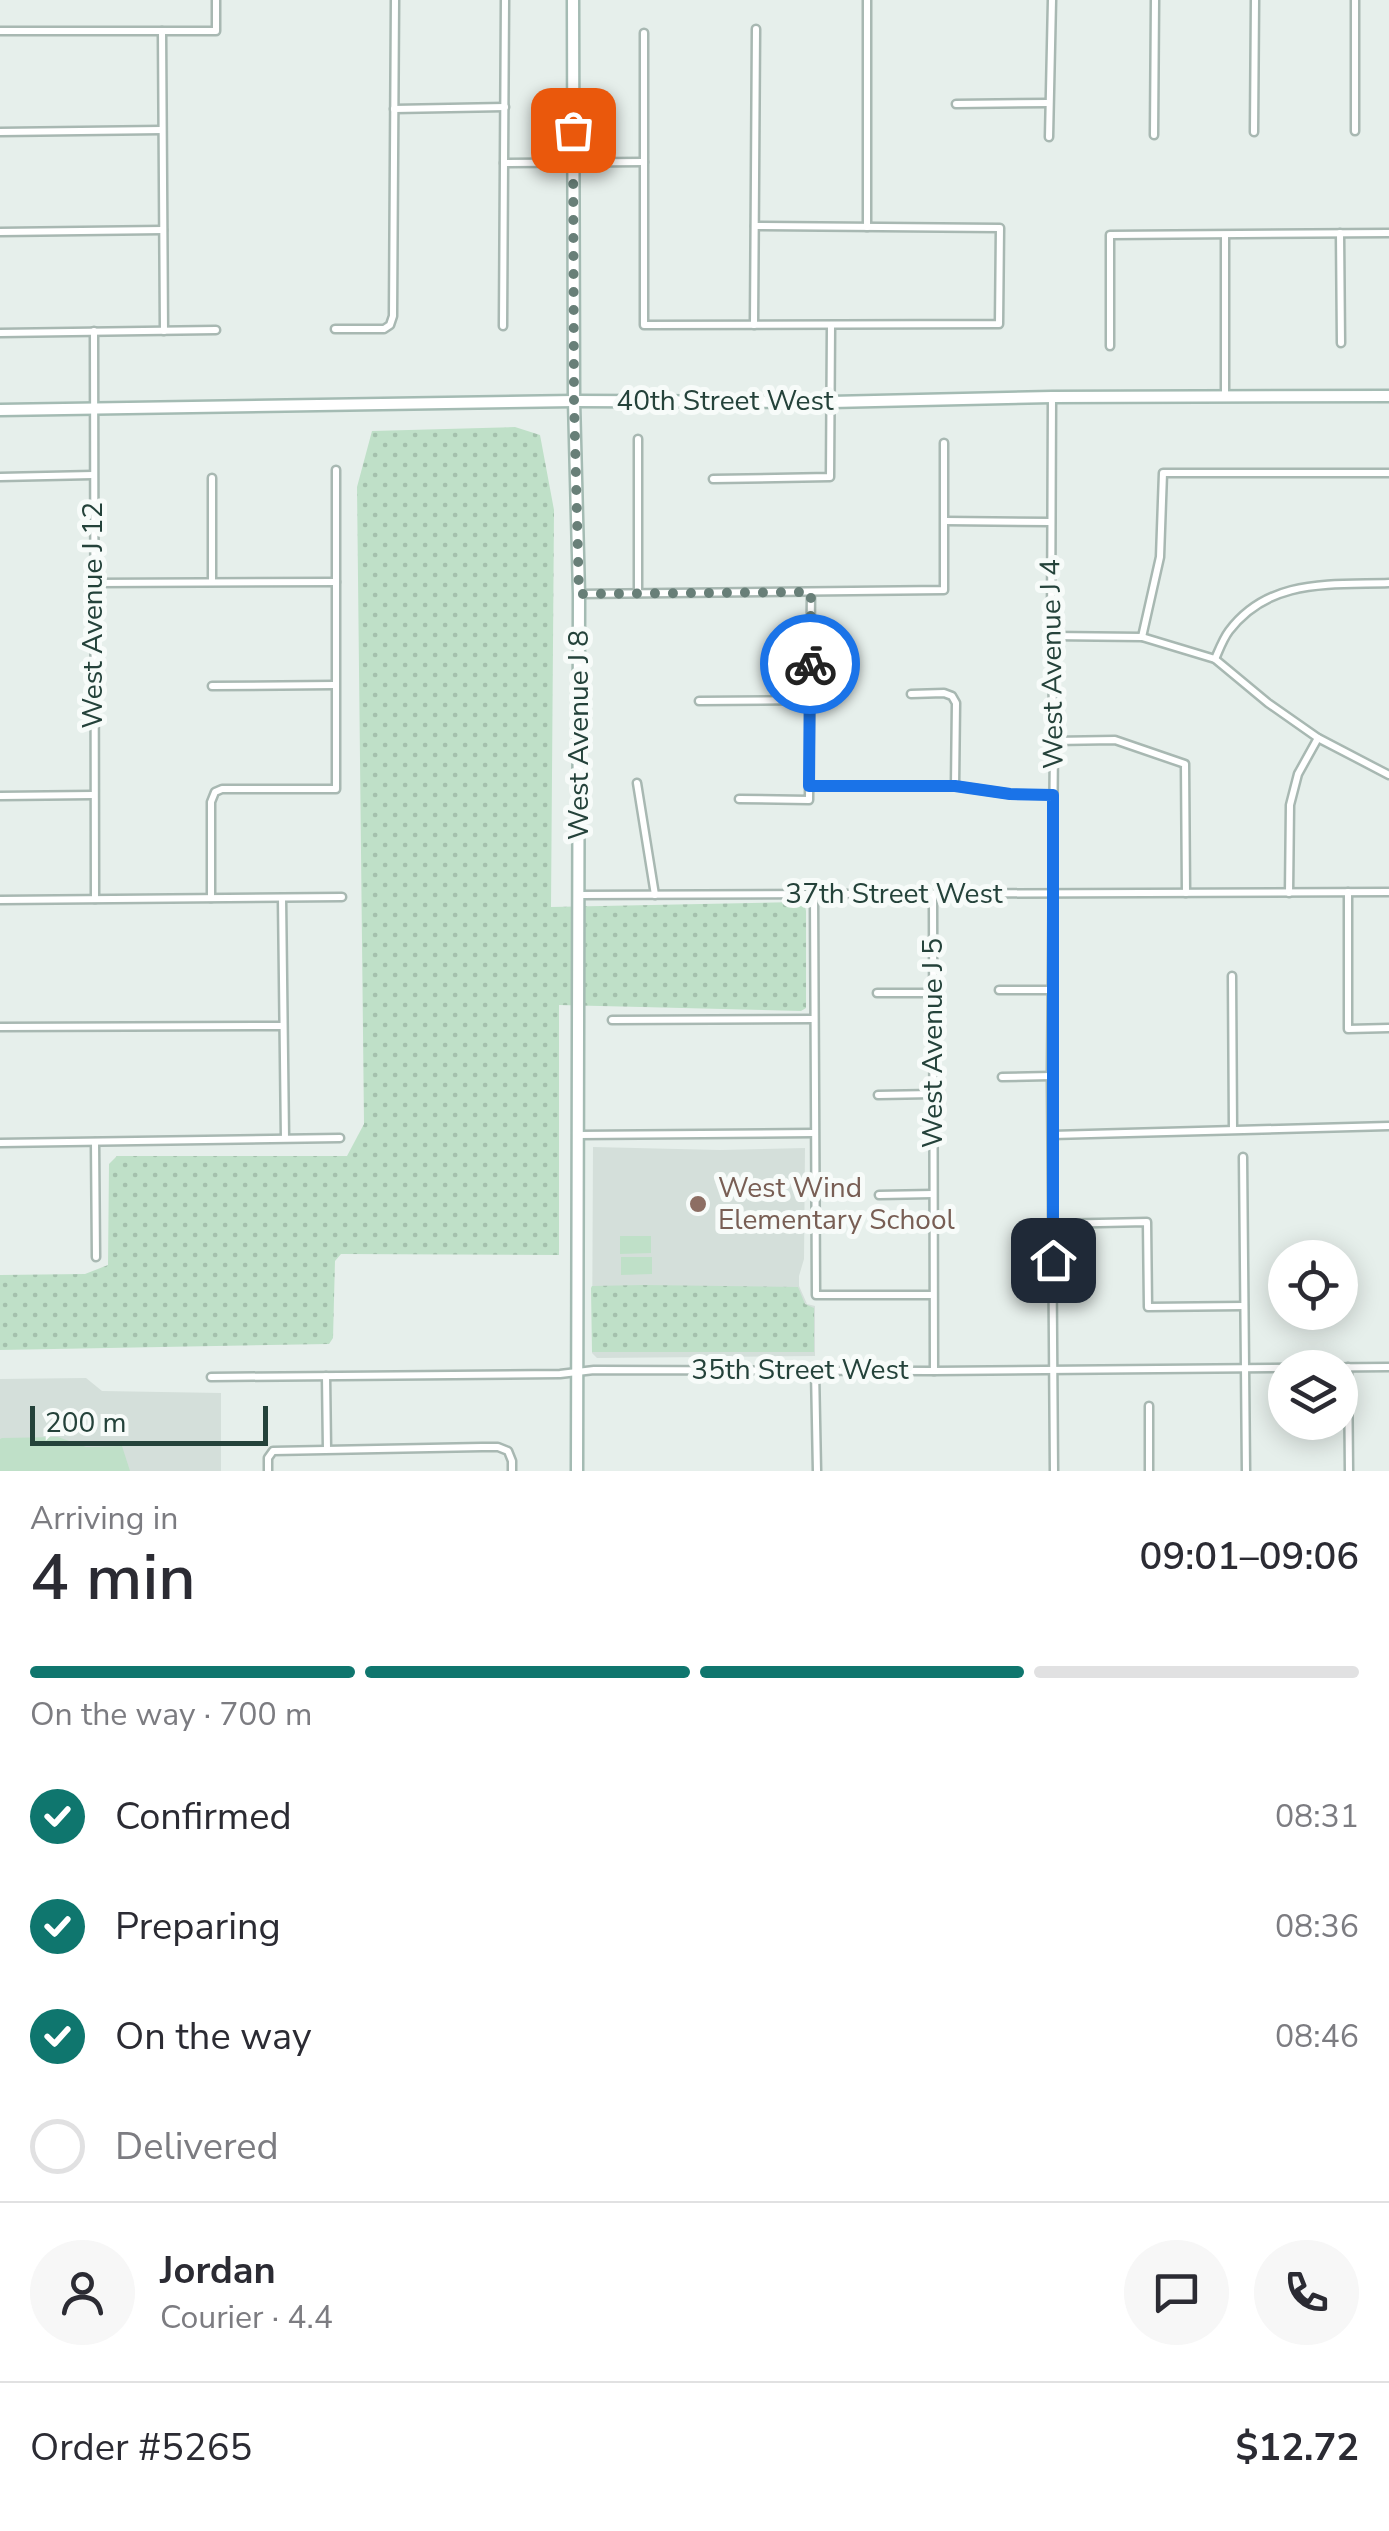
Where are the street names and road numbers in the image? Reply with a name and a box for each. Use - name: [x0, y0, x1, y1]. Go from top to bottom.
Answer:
- street label: 40th Street West: [616, 382, 834, 420]
- street label: West Avenue J 12: [74, 502, 112, 728]
- street label: West Avenue J 4: [1031, 559, 1073, 769]
- street label: West Avenue J 8: [560, 630, 598, 840]
- street label: 37th Street West: [785, 875, 1003, 913]
- street label: West Avenue J 5: [914, 938, 952, 1148]
- street label: 35th Street West: [691, 1351, 909, 1389]

